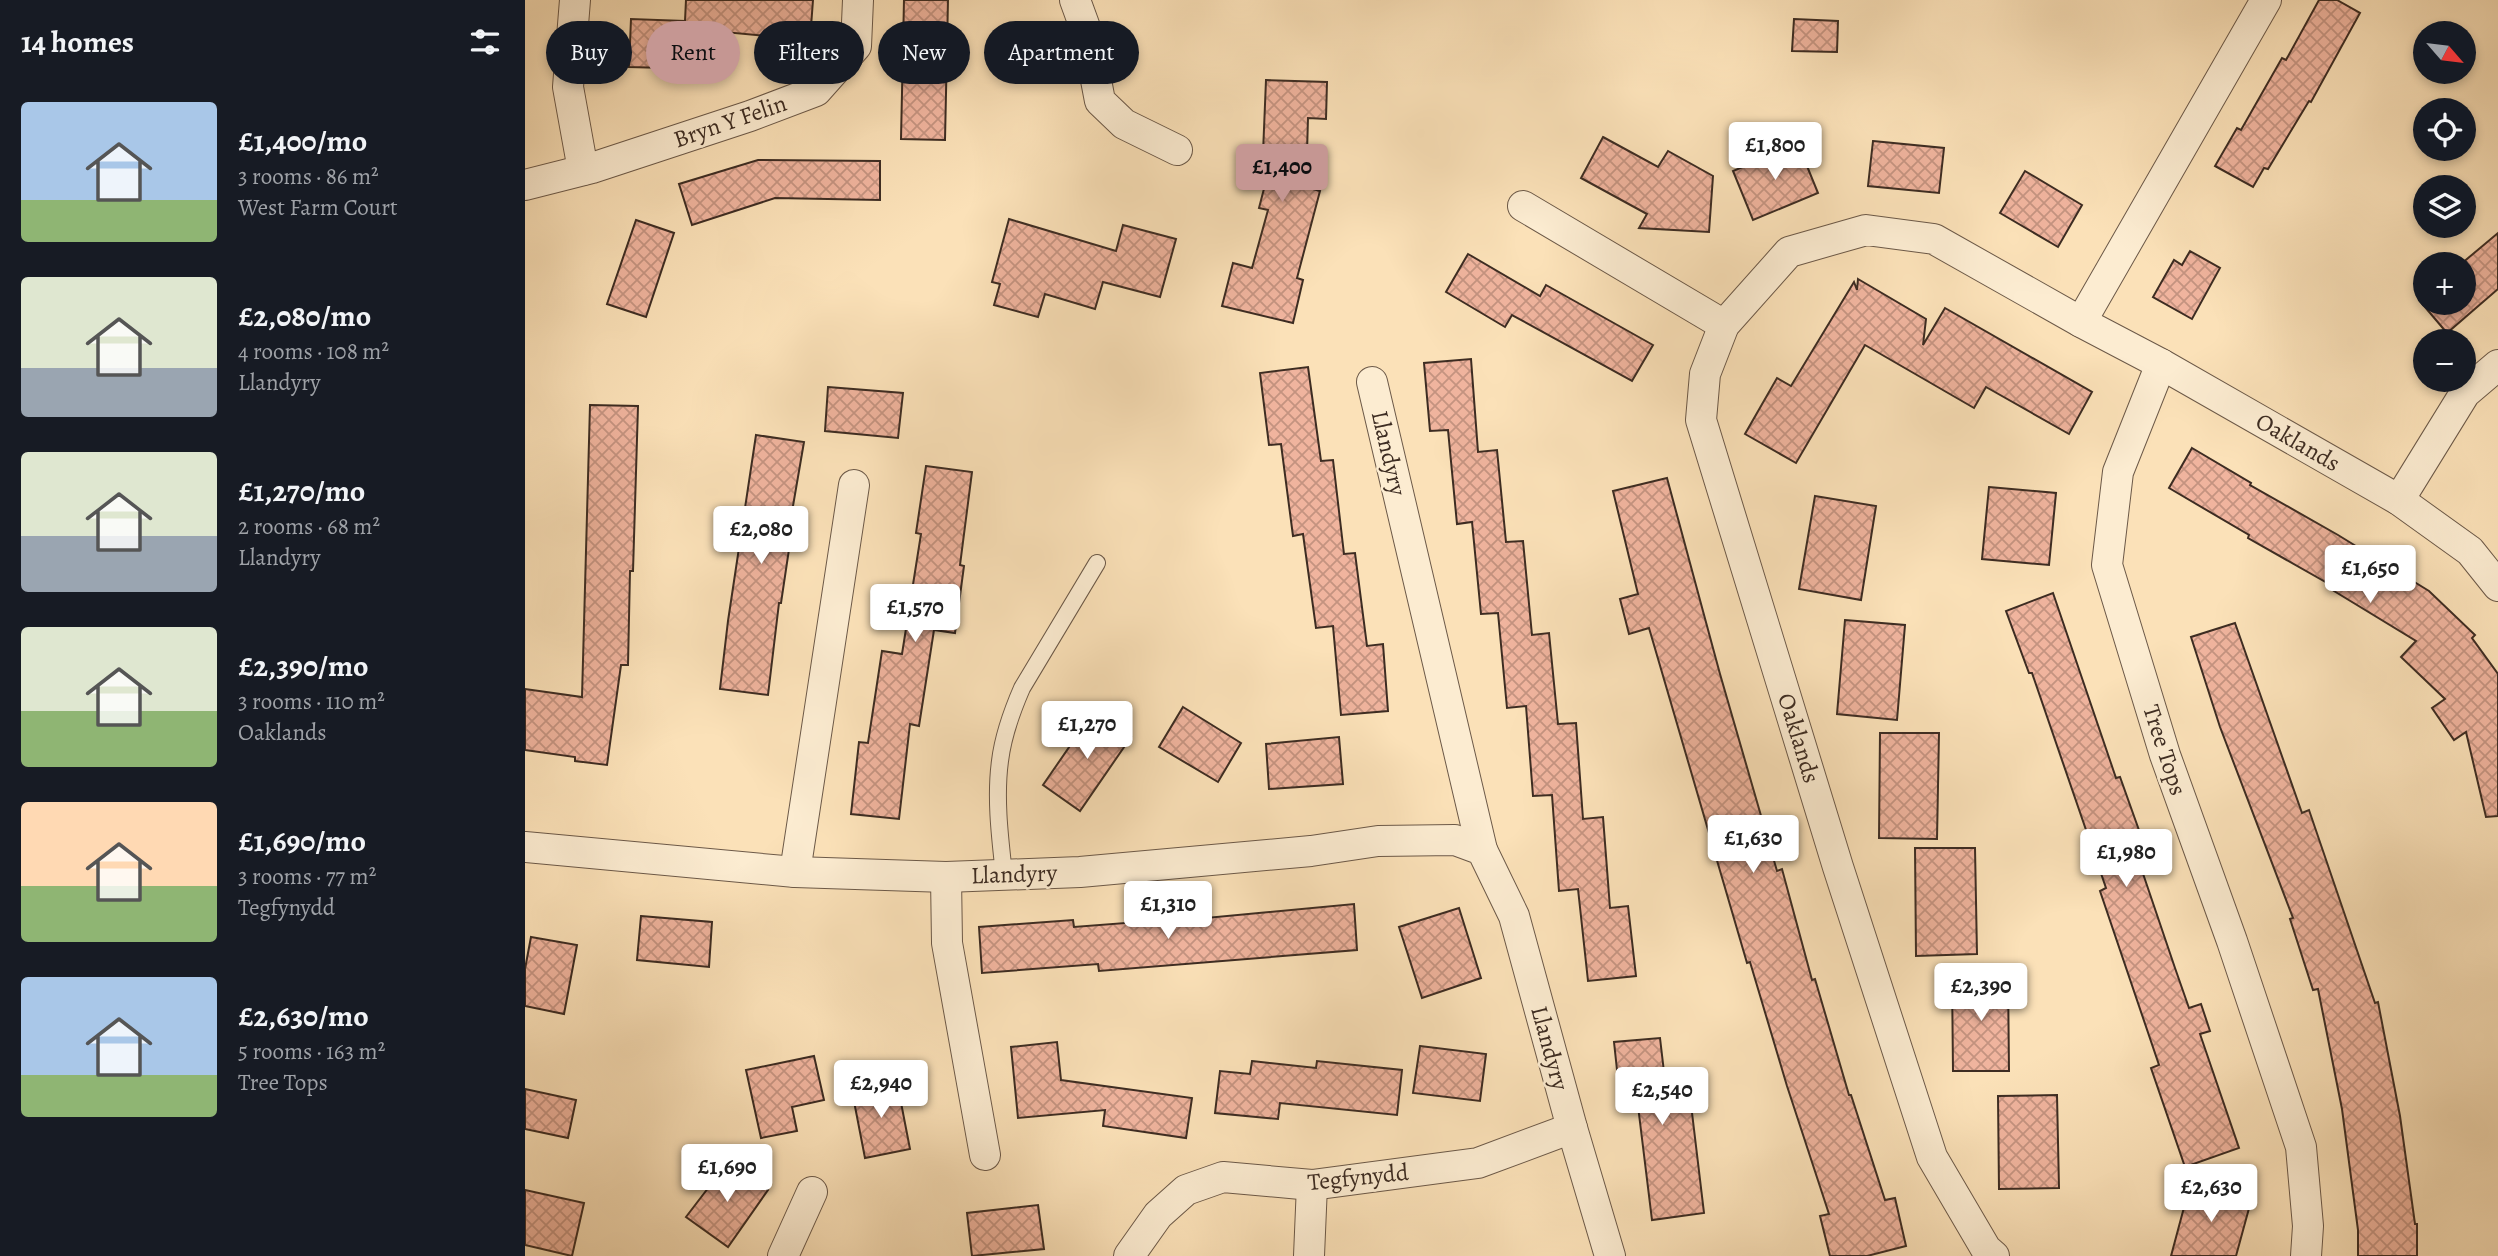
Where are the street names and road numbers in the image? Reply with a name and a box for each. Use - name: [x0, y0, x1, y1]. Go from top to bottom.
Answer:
- street label: Bryn Y Felin: [669, 87, 791, 155]
- street label: Oaklands: [2250, 405, 2346, 479]
- street label: Llandyry: [1364, 407, 1414, 499]
- street label: Oaklands: [1770, 689, 1828, 787]
- street label: Tree Tops: [2135, 701, 2195, 799]
- street label: Llandyry: [970, 856, 1058, 891]
- street label: Llandyry: [1523, 1002, 1577, 1094]
- street label: Tegfynydd: [1306, 1156, 1410, 1198]

